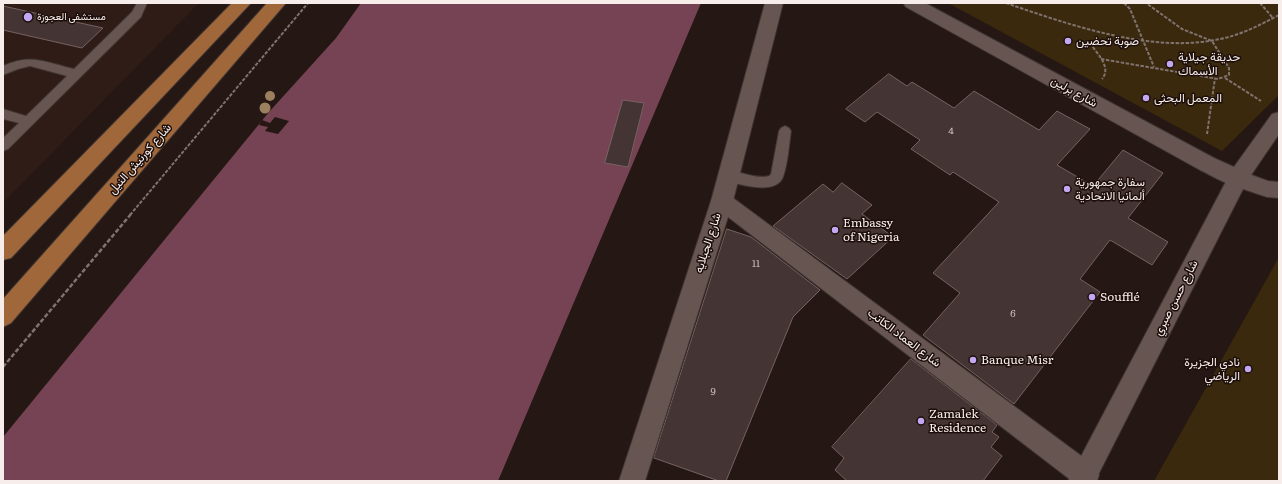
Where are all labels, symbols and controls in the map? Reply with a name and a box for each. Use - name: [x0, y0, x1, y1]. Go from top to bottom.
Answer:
- marker: مستشفى العجوزة: [22, 11, 34, 23]
- place label: مستشفى العجوزة: [37, 11, 106, 23]
- place label: صوبة تحضين: [1076, 34, 1139, 48]
- marker: صوبة تحضين: [1063, 36, 1073, 46]
- place label: حديقة جيلاية الأسماك: [1178, 50, 1240, 78]
- marker: حديقة جيلاية الأسماك: [1165, 59, 1175, 69]
- street label: شارع برلين: [1048, 73, 1100, 111]
- place label: المعمل البحثى: [1154, 91, 1222, 105]
- marker: المعمل البحثى: [1141, 93, 1151, 103]
- street label: شارع كورنيش النيل: [106, 121, 174, 197]
- house number: 4: [948, 125, 954, 137]
- place label: سفارة جمهورية ألمانيا الاتحادية: [1075, 175, 1145, 203]
- marker: سفارة جمهورية ألمانيا الاتحادية: [1062, 184, 1072, 194]
- street label: شارع الجبلايه: [692, 211, 724, 275]
- place label: Embassy of Nigeria: [843, 216, 899, 244]
- marker: Embassy of Nigeria: [830, 225, 840, 235]
- house number: 11: [752, 258, 760, 270]
- street label: شارع حسن صبري: [1151, 258, 1201, 338]
- place label: Soufflé: [1100, 290, 1140, 304]
- marker: Soufflé: [1087, 292, 1097, 302]
- street label: شارع العماد الكاتب: [864, 306, 944, 370]
- house number: 6: [1010, 308, 1016, 320]
- place label: Banque Misr: [981, 353, 1053, 367]
- marker: Banque Misr: [968, 355, 978, 365]
- place label: نادي الجزيرة الرياضي: [1184, 355, 1240, 383]
- marker: نادي الجزيرة الرياضي: [1243, 364, 1253, 374]
- house number: 9: [710, 386, 716, 398]
- place label: Zamalek Residence: [929, 407, 986, 435]
- marker: Zamalek Residence: [916, 416, 926, 426]

